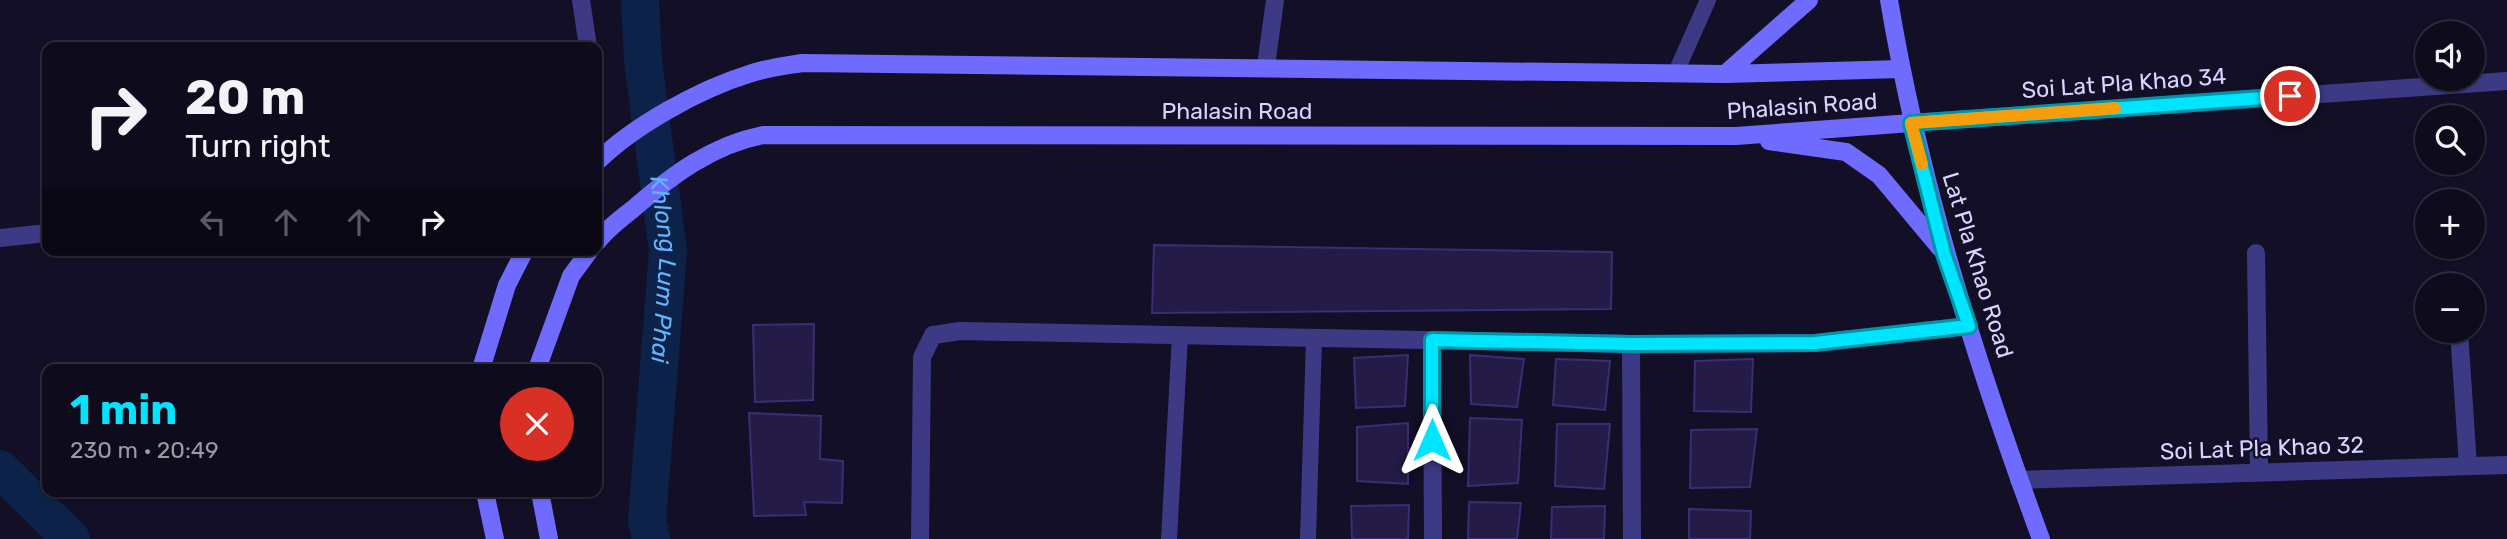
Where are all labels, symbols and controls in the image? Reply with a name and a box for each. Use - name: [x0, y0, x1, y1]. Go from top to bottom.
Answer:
- map controls: [2415, 21, 2485, 343]
- button: sound: [2415, 21, 2485, 91]
- street label: Soi Lat Pla Khao 34: [2021, 62, 2227, 104]
- pin: [2260, 66, 2320, 126]
- text: 20 m: [185, 68, 306, 126]
- icon: right: [70, 70, 161, 161]
- icon: arrive: [2271, 77, 2309, 115]
- street label: Phalasin Road: [1726, 87, 1878, 125]
- street label: Phalasin Road: [1161, 97, 1313, 125]
- button: search: [2415, 105, 2485, 175]
- text: Turn right: [185, 127, 330, 165]
- street label: Lat Pla Khao Road: [1936, 169, 2020, 361]
- water label: Khlong Lum Phai: [644, 174, 682, 365]
- button: +: [2415, 189, 2485, 259]
- icon: left: [194, 203, 232, 241]
- icon: ahead: [267, 203, 305, 241]
- icon: ahead: [340, 203, 378, 241]
- icon: right: [413, 203, 451, 241]
- button: −: [2415, 273, 2485, 343]
- text: 1 min: [70, 385, 177, 435]
- button: close: [500, 387, 574, 461]
- position arrow: [1395, 403, 1469, 477]
- street label: Soi Lat Pla Khao 32: [2159, 430, 2365, 466]
- text: 230 m · 20:49: [70, 436, 219, 464]

